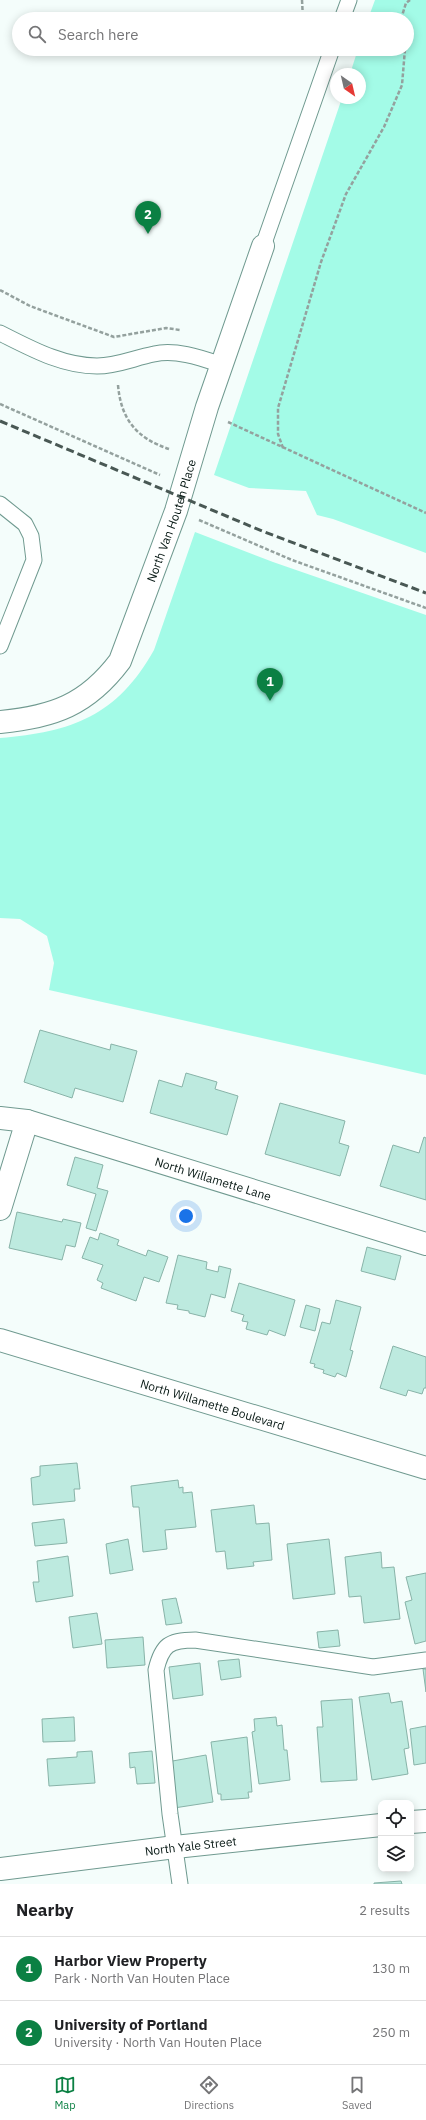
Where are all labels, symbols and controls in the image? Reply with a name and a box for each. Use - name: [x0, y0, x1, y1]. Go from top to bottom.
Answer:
- search box: [12, 12, 414, 56]
- icon: search: [26, 23, 48, 45]
- text: Search here: [58, 25, 138, 44]
- north arrow: [330, 68, 366, 104]
- pin: 2: [135, 201, 161, 234]
- street label: North Van Houten Place: [143, 457, 199, 584]
- pin: 1: [257, 668, 283, 701]
- street label: North Willamette Lane: [153, 1153, 274, 1203]
- your location: [176, 1206, 196, 1226]
- street label: North Willamette Boulevard: [139, 1375, 286, 1433]
- map controls: [378, 1800, 414, 1872]
- button: locate: [378, 1800, 414, 1836]
- street label: North Yale Street: [144, 1833, 237, 1858]
- button: layers: [378, 1836, 414, 1872]
- text: Nearby: [16, 1899, 74, 1921]
- text: 2 results: [359, 1902, 410, 1919]
- text: Harbor View Property: [54, 1951, 207, 1970]
- text: 1: [25, 1960, 33, 1977]
- text: 130 m: [372, 1960, 410, 1977]
- text: Park · North Van Houten Place: [54, 1970, 230, 1987]
- text: University of Portland: [54, 2015, 208, 2034]
- text: 2: [25, 2024, 33, 2041]
- text: 250 m: [372, 2024, 410, 2041]
- text: University · North Van Houten Place: [54, 2034, 262, 2051]
- tab: Map: [54, 2074, 76, 2112]
- tab: Directions: [184, 2074, 234, 2112]
- tab: Saved: [342, 2074, 372, 2112]

